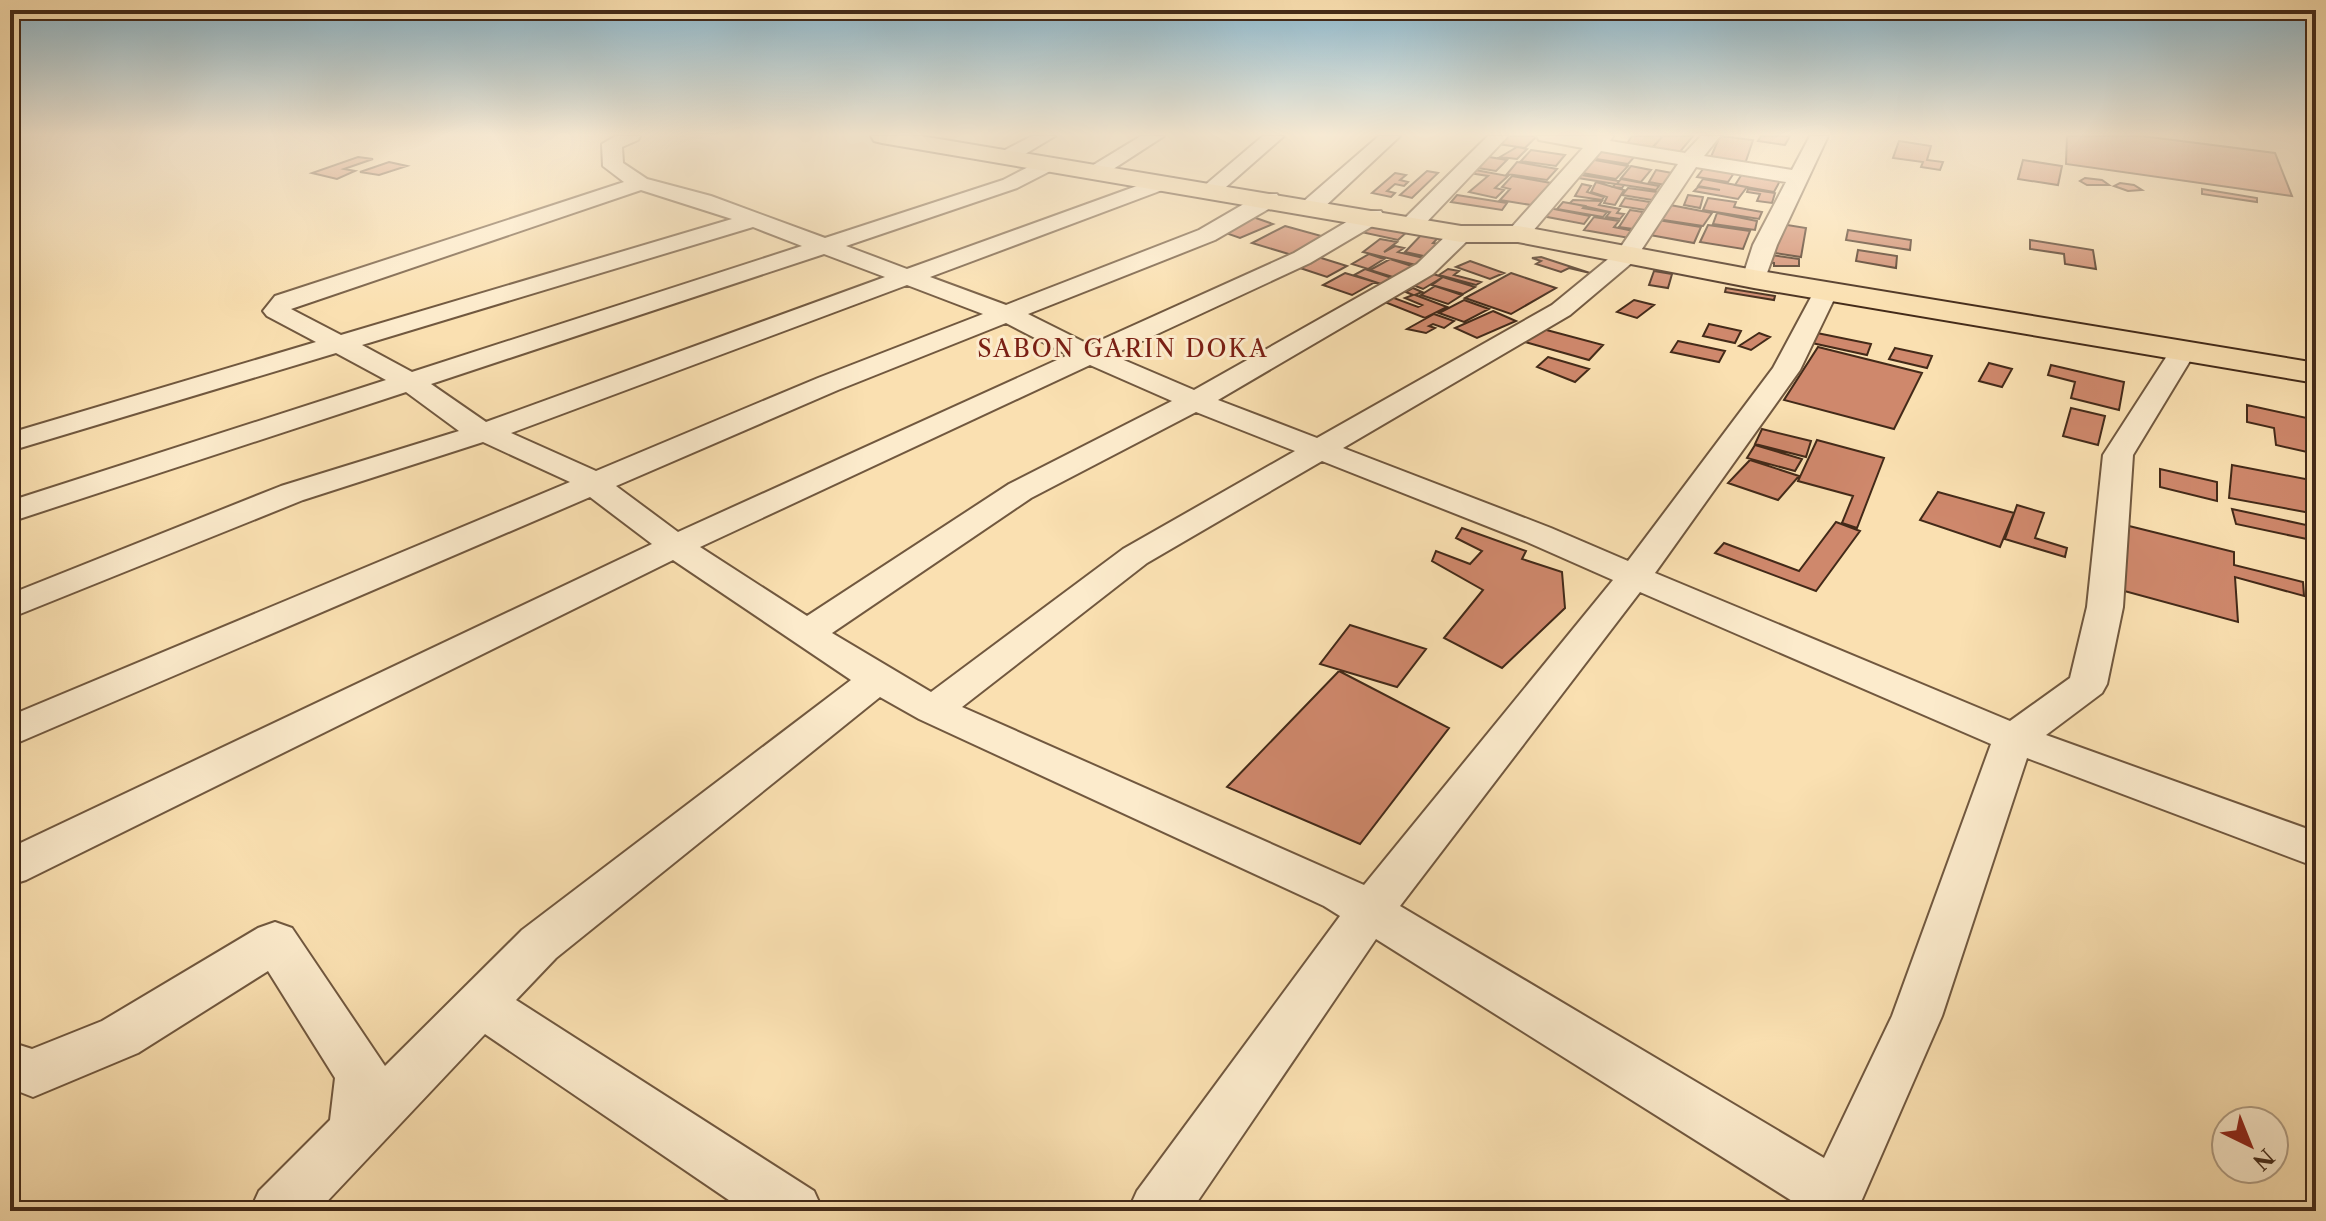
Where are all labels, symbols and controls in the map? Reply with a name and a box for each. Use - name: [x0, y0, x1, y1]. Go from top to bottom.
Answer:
- district label: SABON GARIN DOKA: [977, 334, 1269, 363]
- north arrow: [2210, 1105, 2290, 1185]
- text: N: [2247, 1143, 2279, 1176]

